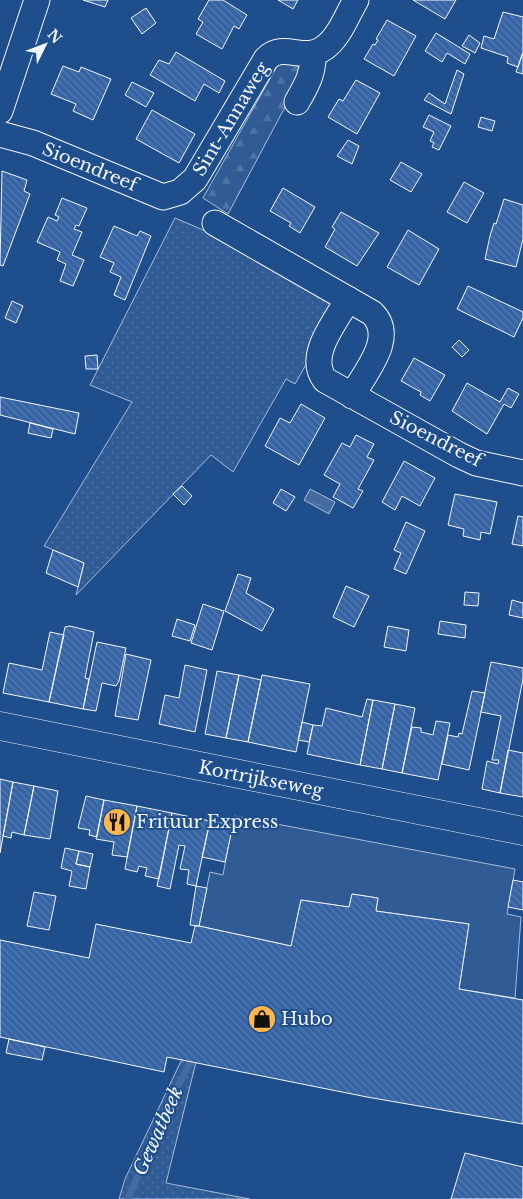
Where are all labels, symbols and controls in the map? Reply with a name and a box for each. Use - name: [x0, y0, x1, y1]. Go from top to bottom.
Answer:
- north arrow: [20, 20, 70, 70]
- text: N: [44, 25, 66, 47]
- street label: Sint-Annaweg: [188, 58, 274, 180]
- street label: Sioendreef: [39, 138, 143, 197]
- street label: Sioendreef: [386, 406, 488, 473]
- street label: Kortrijkseweg: [197, 756, 325, 802]
- restaurant icon: Frituur Express: [102, 807, 132, 837]
- place label: Frituur Express: [136, 811, 278, 833]
- shop icon: Hubo: [247, 1004, 277, 1034]
- place label: Hubo: [281, 1008, 333, 1030]
- water label: Gewatbeek: [128, 1083, 188, 1179]

